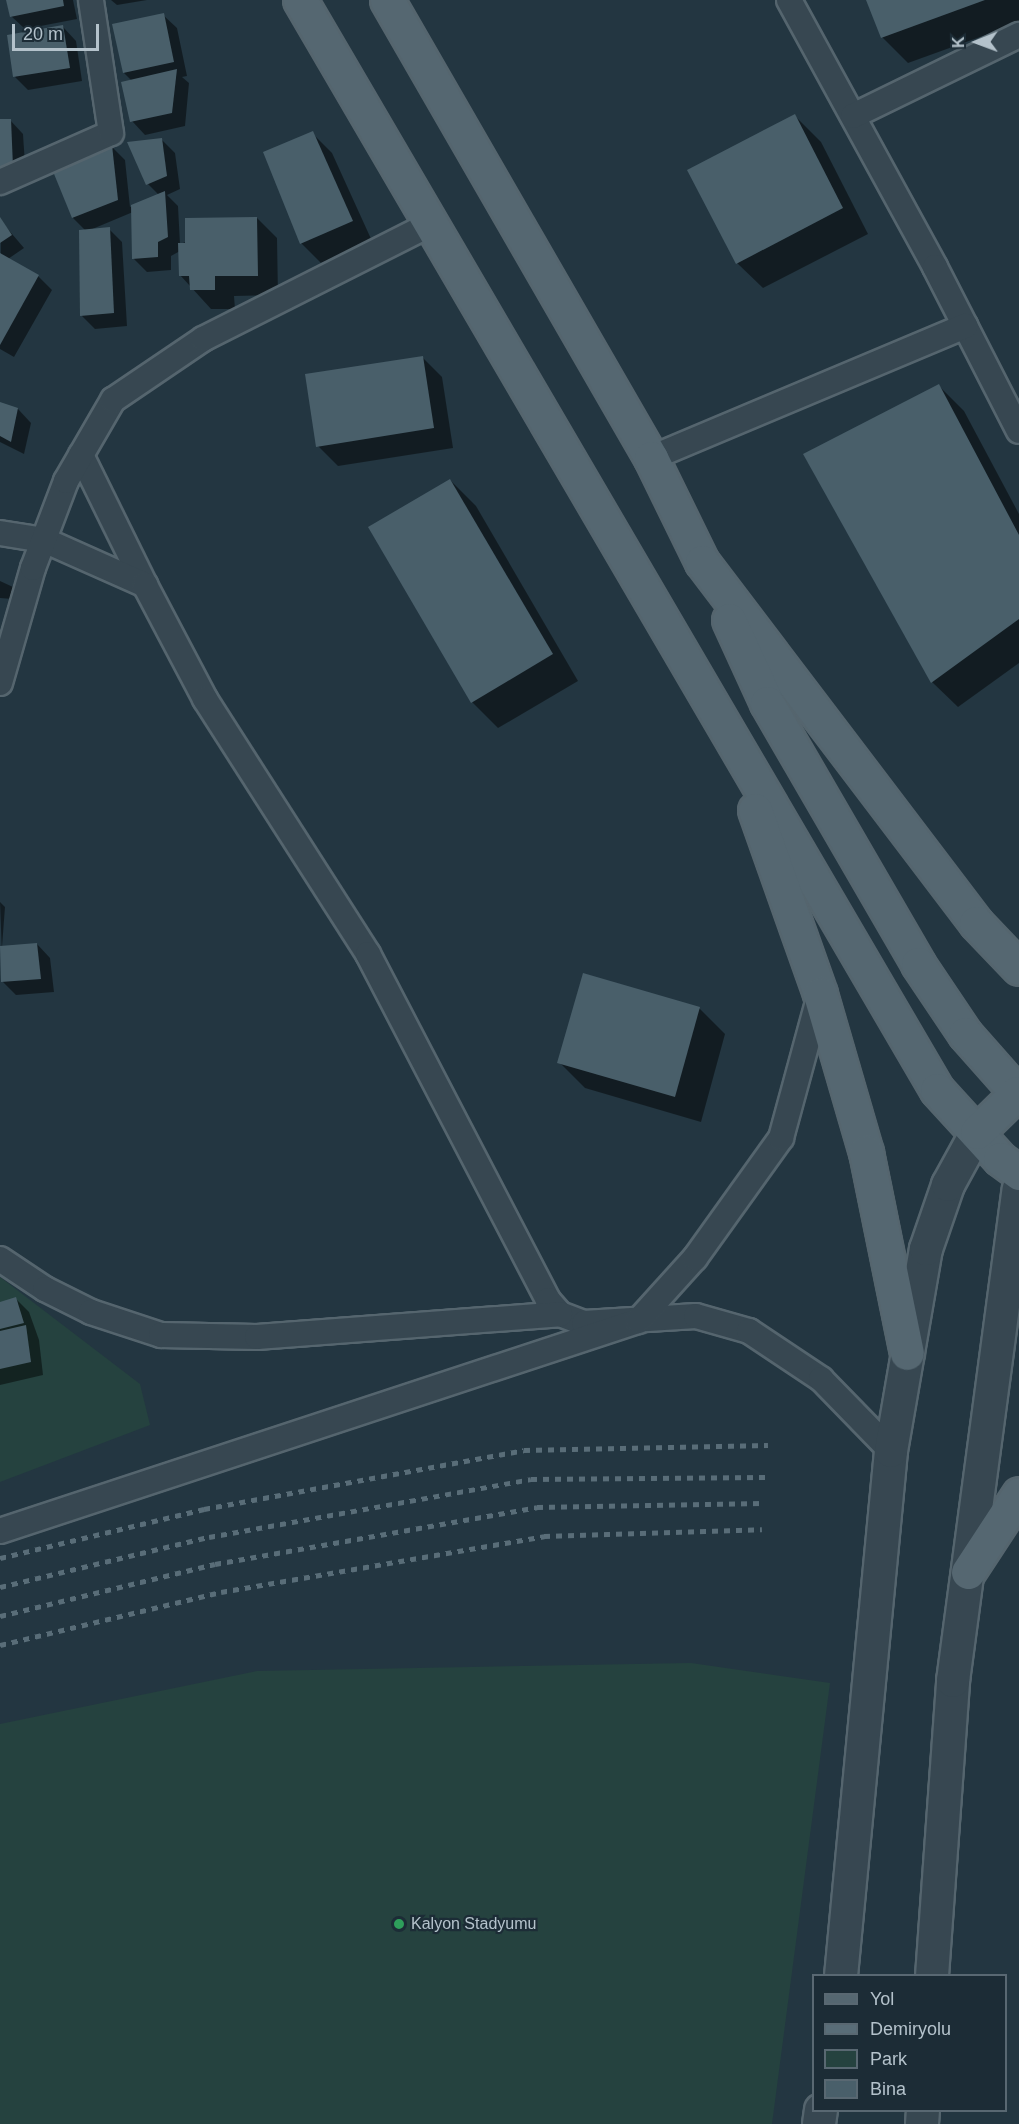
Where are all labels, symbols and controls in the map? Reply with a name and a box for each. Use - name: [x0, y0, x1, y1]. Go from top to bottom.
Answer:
- scale bar: [15, 12, 102, 50]
- north arrow: [947, 12, 1007, 72]
- text: 20 m: [23, 24, 63, 44]
- text: K: [950, 36, 967, 48]
- place label: Kalyon Stadyumu: [411, 1914, 536, 1934]
- marker: Kalyon Stadyumu: [392, 1917, 406, 1931]
- legend: [812, 1974, 1007, 2112]
- text: Yol: [870, 1989, 894, 2009]
- text: Demiryolu: [870, 2019, 951, 2039]
- text: Park: [870, 2049, 907, 2069]
- text: Bina: [870, 2079, 906, 2099]

